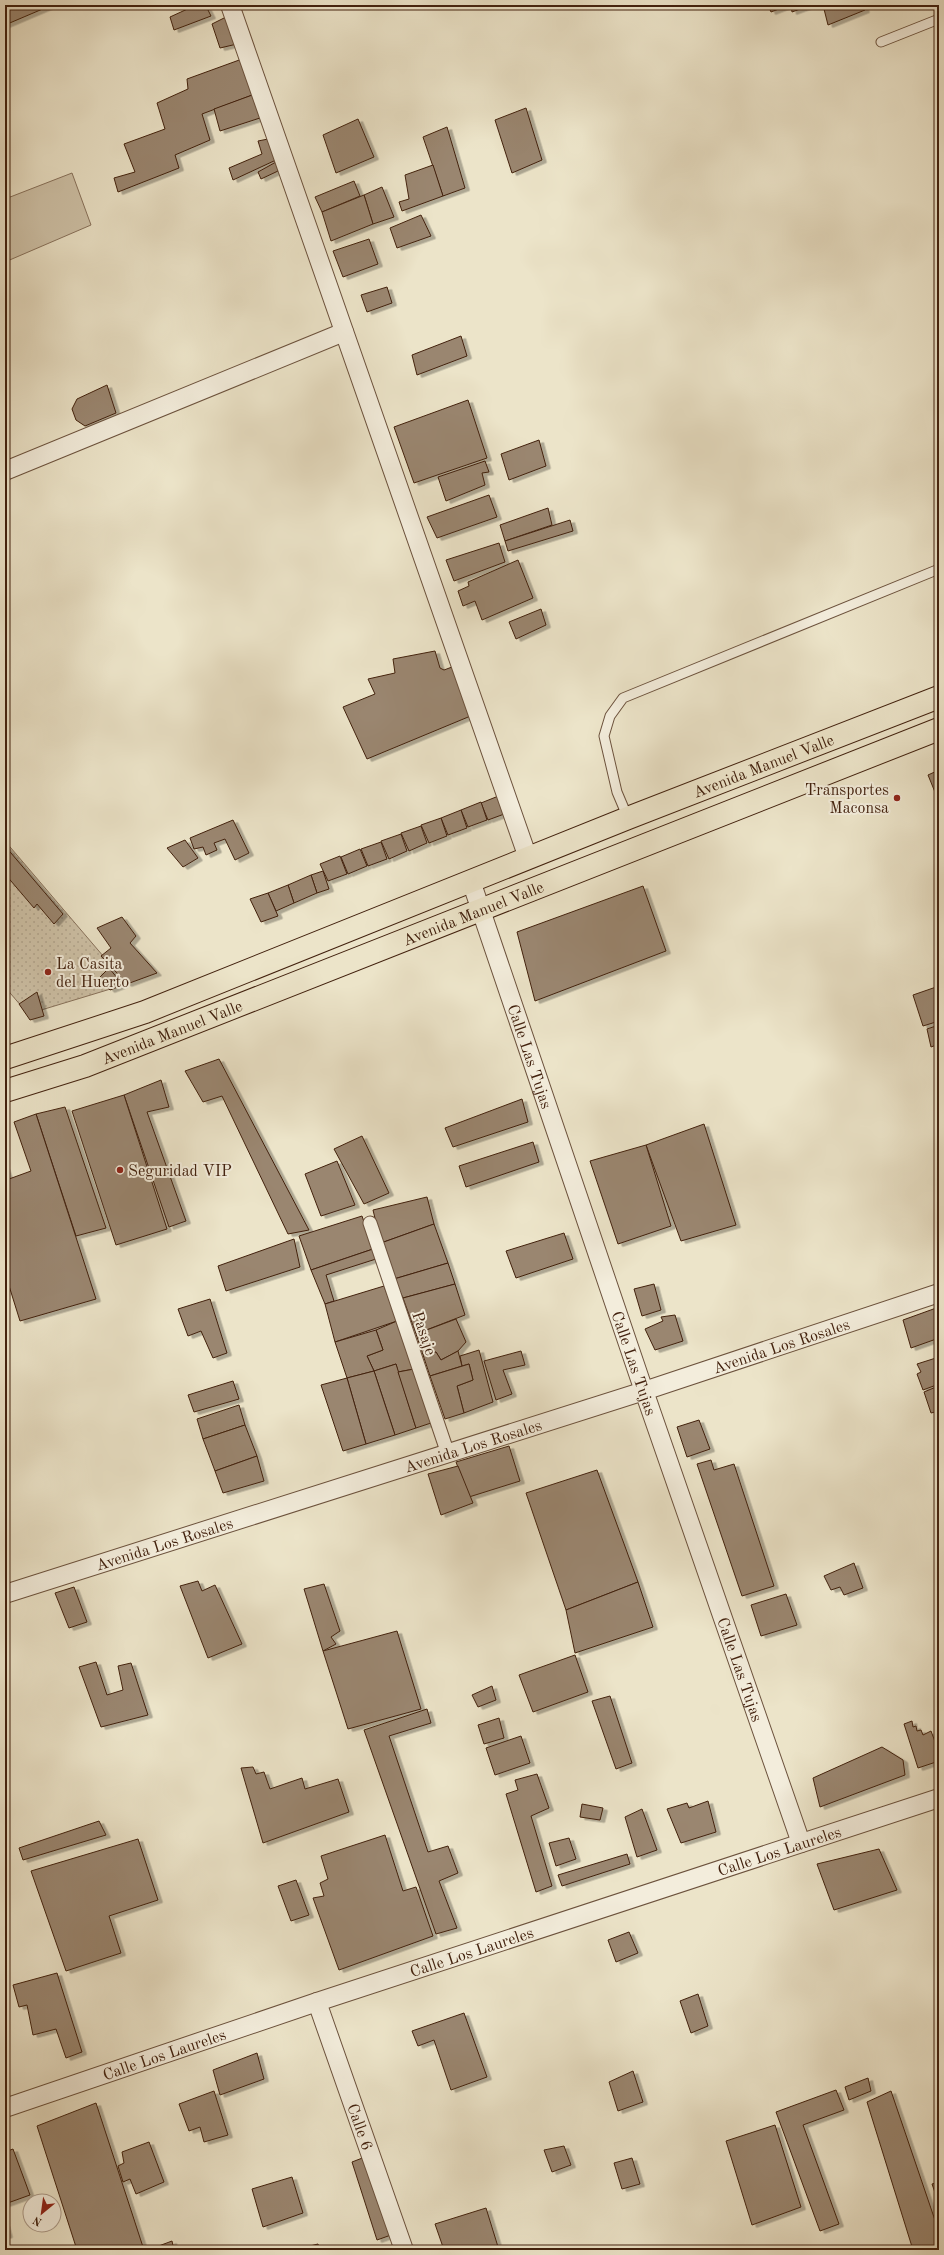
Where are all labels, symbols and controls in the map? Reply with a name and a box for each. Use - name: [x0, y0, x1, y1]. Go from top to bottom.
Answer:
- street label: Avenida Manuel Valle: [691, 733, 837, 802]
- place label: Transportes Maconsa: [805, 783, 889, 817]
- marker: Transportes Maconsa: [892, 793, 902, 803]
- street label: Avenida Manuel Valle: [401, 880, 546, 950]
- place label: La Casita del Huerto: [56, 957, 129, 991]
- marker: La Casita del Huerto: [43, 967, 53, 977]
- street label: Avenida Manuel Valle: [100, 999, 245, 1069]
- street label: Calle Las Tujas: [503, 1003, 554, 1111]
- place label: Seguridad VIP: [128, 1164, 232, 1180]
- marker: Seguridad VIP: [115, 1165, 125, 1175]
- street label: Calle Las Tujas: [607, 1309, 658, 1418]
- street label: Pasaje: [408, 1310, 438, 1358]
- street label: Avenida Los Rosales: [711, 1317, 852, 1377]
- street label: Avenida Los Rosales: [403, 1418, 544, 1477]
- street label: Avenida Los Rosales: [94, 1516, 235, 1575]
- street label: Calle Las Tujas: [713, 1616, 764, 1724]
- street label: Calle Los Laureles: [716, 1825, 844, 1880]
- street label: Calle Los Laureles: [408, 1926, 536, 1981]
- street label: Calle Los Laureles: [101, 2028, 228, 2084]
- street label: Calle 6: [343, 2102, 374, 2153]
- north arrow: [22, 2193, 62, 2233]
- text: N: [31, 2213, 44, 2227]

